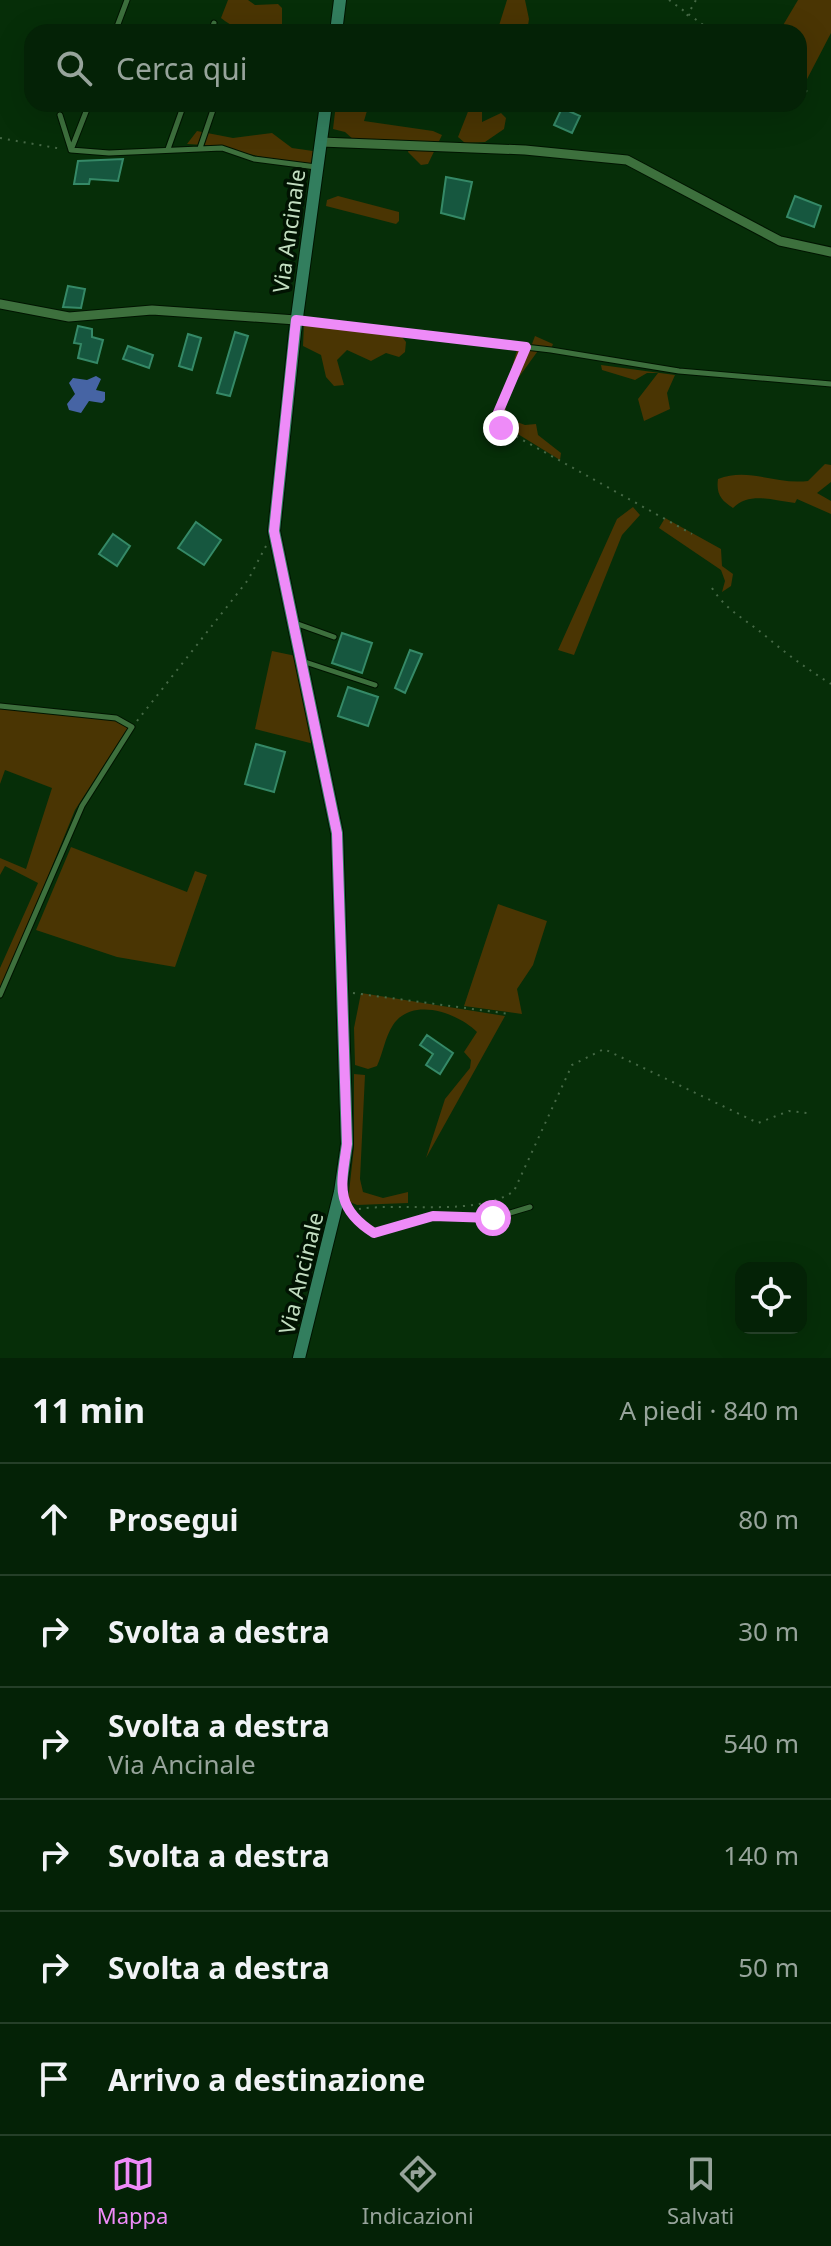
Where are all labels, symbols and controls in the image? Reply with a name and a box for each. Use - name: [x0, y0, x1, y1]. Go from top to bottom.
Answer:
- search box: [24, 24, 807, 112]
- icon: search: [52, 46, 96, 90]
- text: Cerca qui: [116, 48, 247, 89]
- street label: Via Ancinale: [264, 167, 312, 295]
- route end: [483, 410, 519, 446]
- route start: [475, 1200, 511, 1236]
- street label: Via Ancinale: [270, 1209, 330, 1337]
- map controls: [735, 1262, 807, 1334]
- button: locate: [735, 1262, 807, 1334]
- text: 11 min: [32, 1387, 145, 1433]
- text: A piedi · 840 m: [619, 1392, 799, 1428]
- icon: ahead: [32, 1497, 76, 1541]
- text: Prosegui: [108, 1499, 239, 1540]
- text: 80 m: [738, 1501, 799, 1537]
- icon: right: [32, 1609, 76, 1653]
- text: Svolta a destra: [108, 1611, 330, 1652]
- text: 30 m: [738, 1613, 799, 1649]
- text: Svolta a destra: [108, 1705, 330, 1746]
- icon: right: [32, 1721, 76, 1765]
- text: 540 m: [723, 1725, 799, 1761]
- text: Via Ancinale: [108, 1746, 256, 1782]
- icon: right: [32, 1833, 76, 1877]
- text: Svolta a destra: [108, 1835, 330, 1876]
- text: 140 m: [723, 1837, 799, 1873]
- icon: right: [32, 1945, 76, 1989]
- text: Svolta a destra: [108, 1947, 330, 1988]
- text: 50 m: [738, 1949, 799, 1985]
- icon: arrive: [32, 2057, 76, 2101]
- text: Arrivo a destinazione: [108, 2059, 425, 2100]
- tab: Mappa: [97, 2152, 168, 2230]
- tab: Indicazioni: [362, 2152, 474, 2230]
- tab: Salvati: [667, 2152, 734, 2230]

